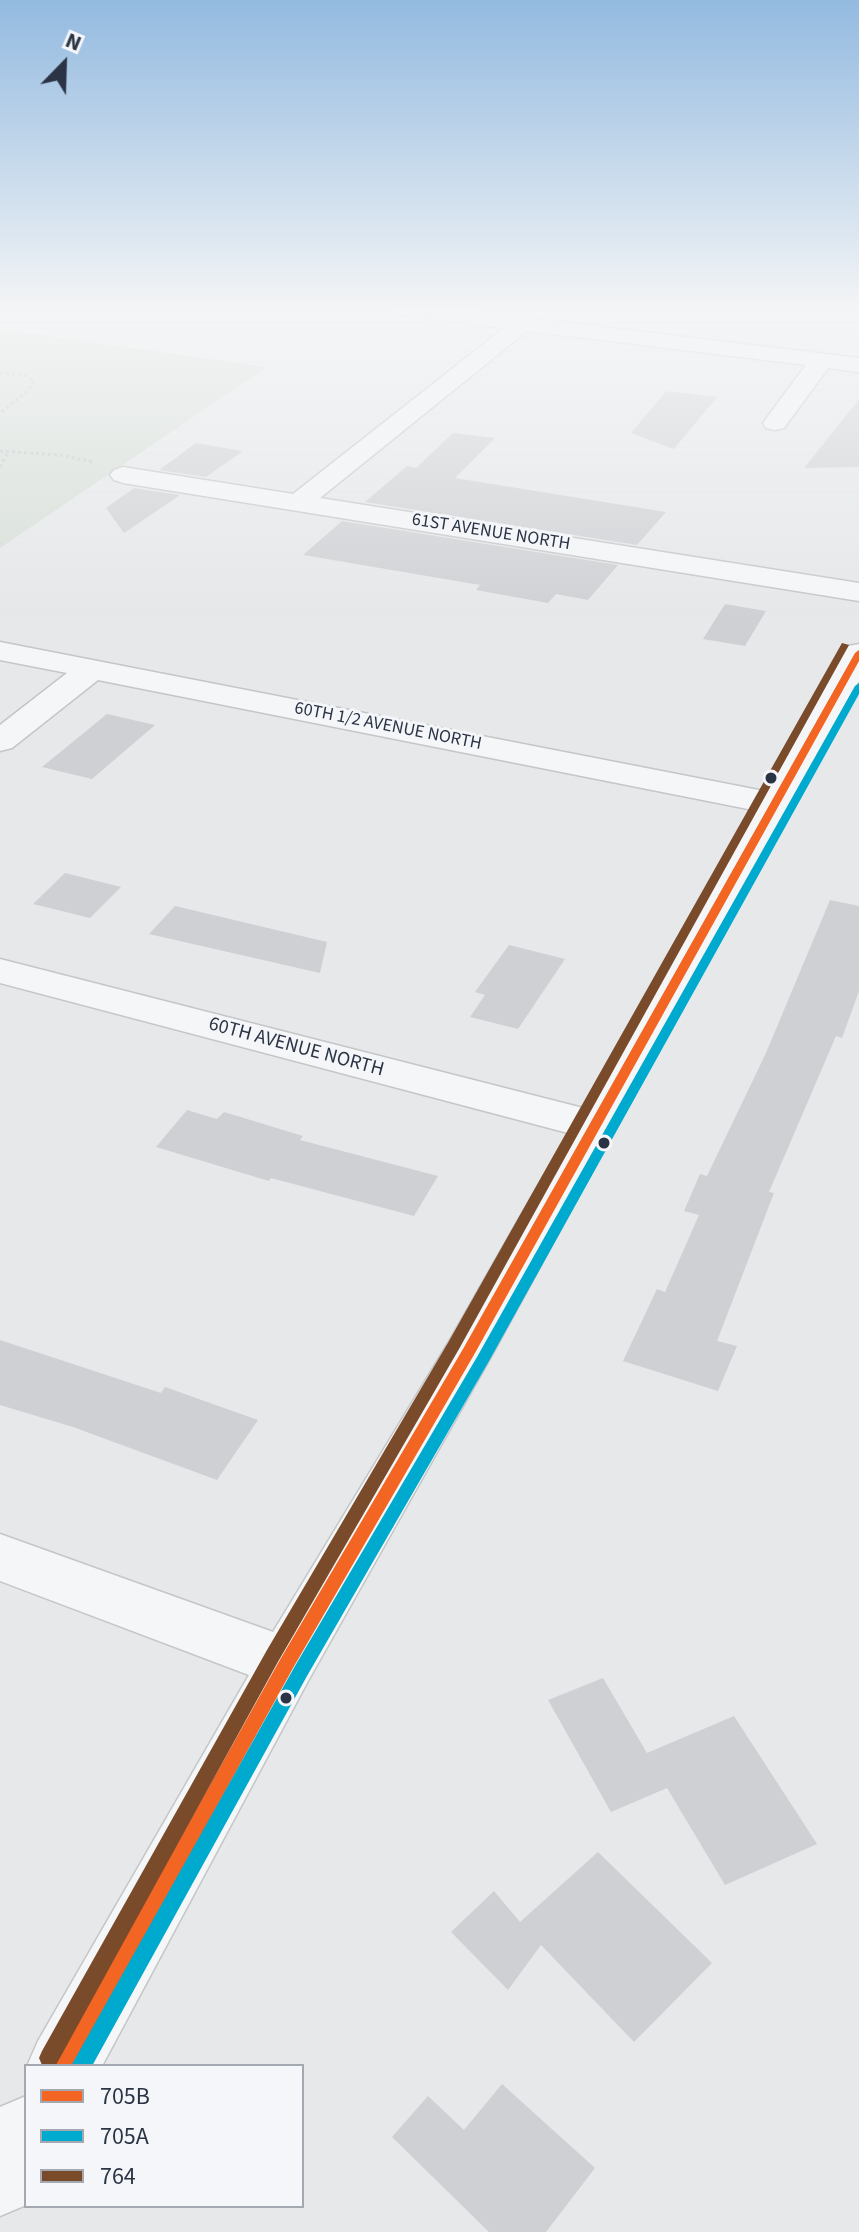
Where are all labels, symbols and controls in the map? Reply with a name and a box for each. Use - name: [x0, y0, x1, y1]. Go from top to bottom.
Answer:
- north arrow: [24, 24, 104, 104]
- text: N: [60, 24, 86, 59]
- street label: 61ST AVENUE NORTH: [410, 510, 572, 556]
- street label: 60TH 1/2 AVENUE NORTH: [293, 698, 483, 756]
- unlabelled marker: [763, 770, 779, 786]
- street label: 60TH AVENUE NORTH: [206, 1013, 386, 1083]
- unlabelled marker: [596, 1135, 612, 1151]
- unlabelled marker: [278, 1690, 294, 1706]
- legend: [24, 2064, 304, 2208]
- text: 705B: [100, 2079, 150, 2114]
- text: 705A: [100, 2119, 149, 2154]
- text: 764: [100, 2159, 136, 2194]

